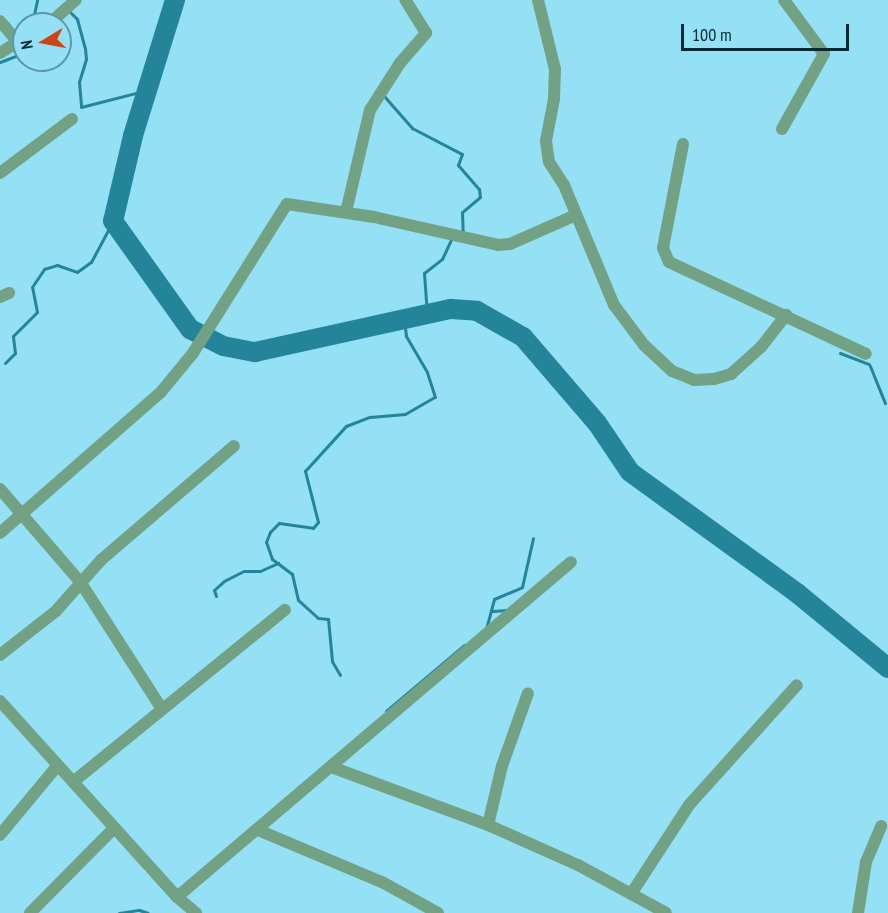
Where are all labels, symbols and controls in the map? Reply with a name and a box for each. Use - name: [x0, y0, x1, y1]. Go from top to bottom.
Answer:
- north arrow: [12, 12, 72, 72]
- scale bar: [684, 12, 852, 50]
- text: 100 m: [692, 23, 732, 46]
- text: N: [16, 39, 37, 51]

